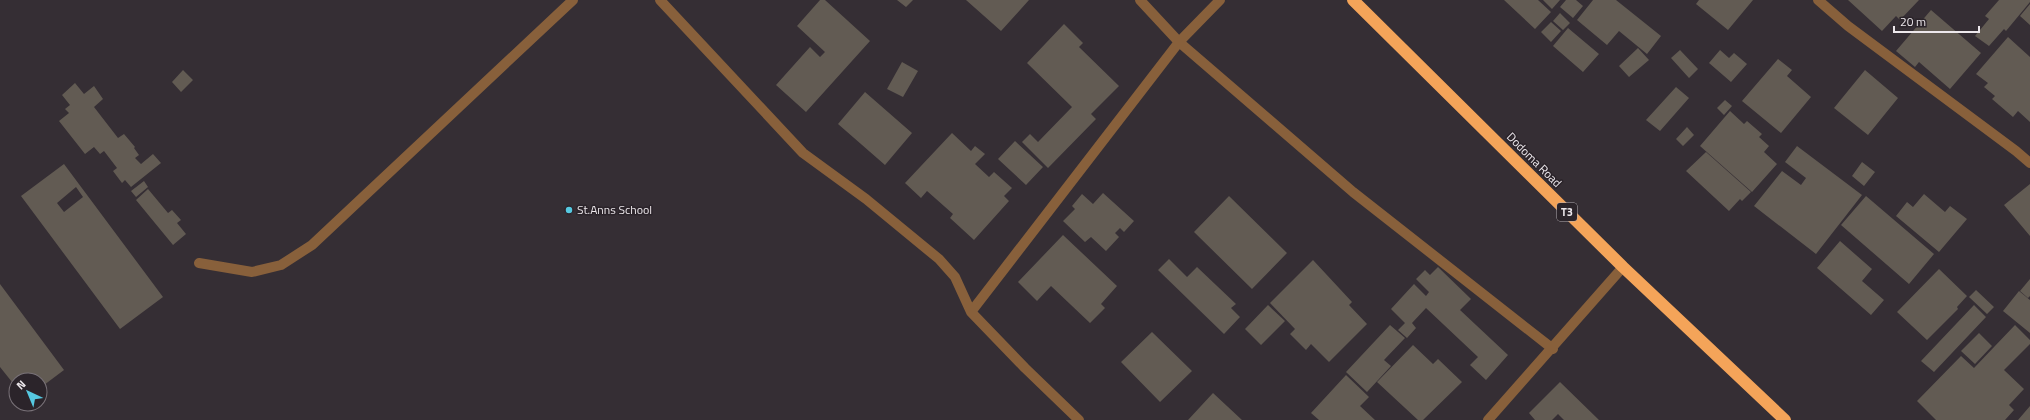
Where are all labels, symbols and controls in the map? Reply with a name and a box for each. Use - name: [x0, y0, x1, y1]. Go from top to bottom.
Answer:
- scale bar: [1894, 8, 1979, 34]
- text: 20 m: [1900, 12, 1926, 31]
- street label: Dodoma Road: [1502, 128, 1566, 192]
- place label: St.Anns School: [577, 200, 652, 219]
- road number: T3: [1557, 203, 1577, 221]
- marker: St.Anns School: [564, 205, 574, 215]
- north arrow: [8, 372, 48, 412]
- text: N: [13, 376, 29, 393]

